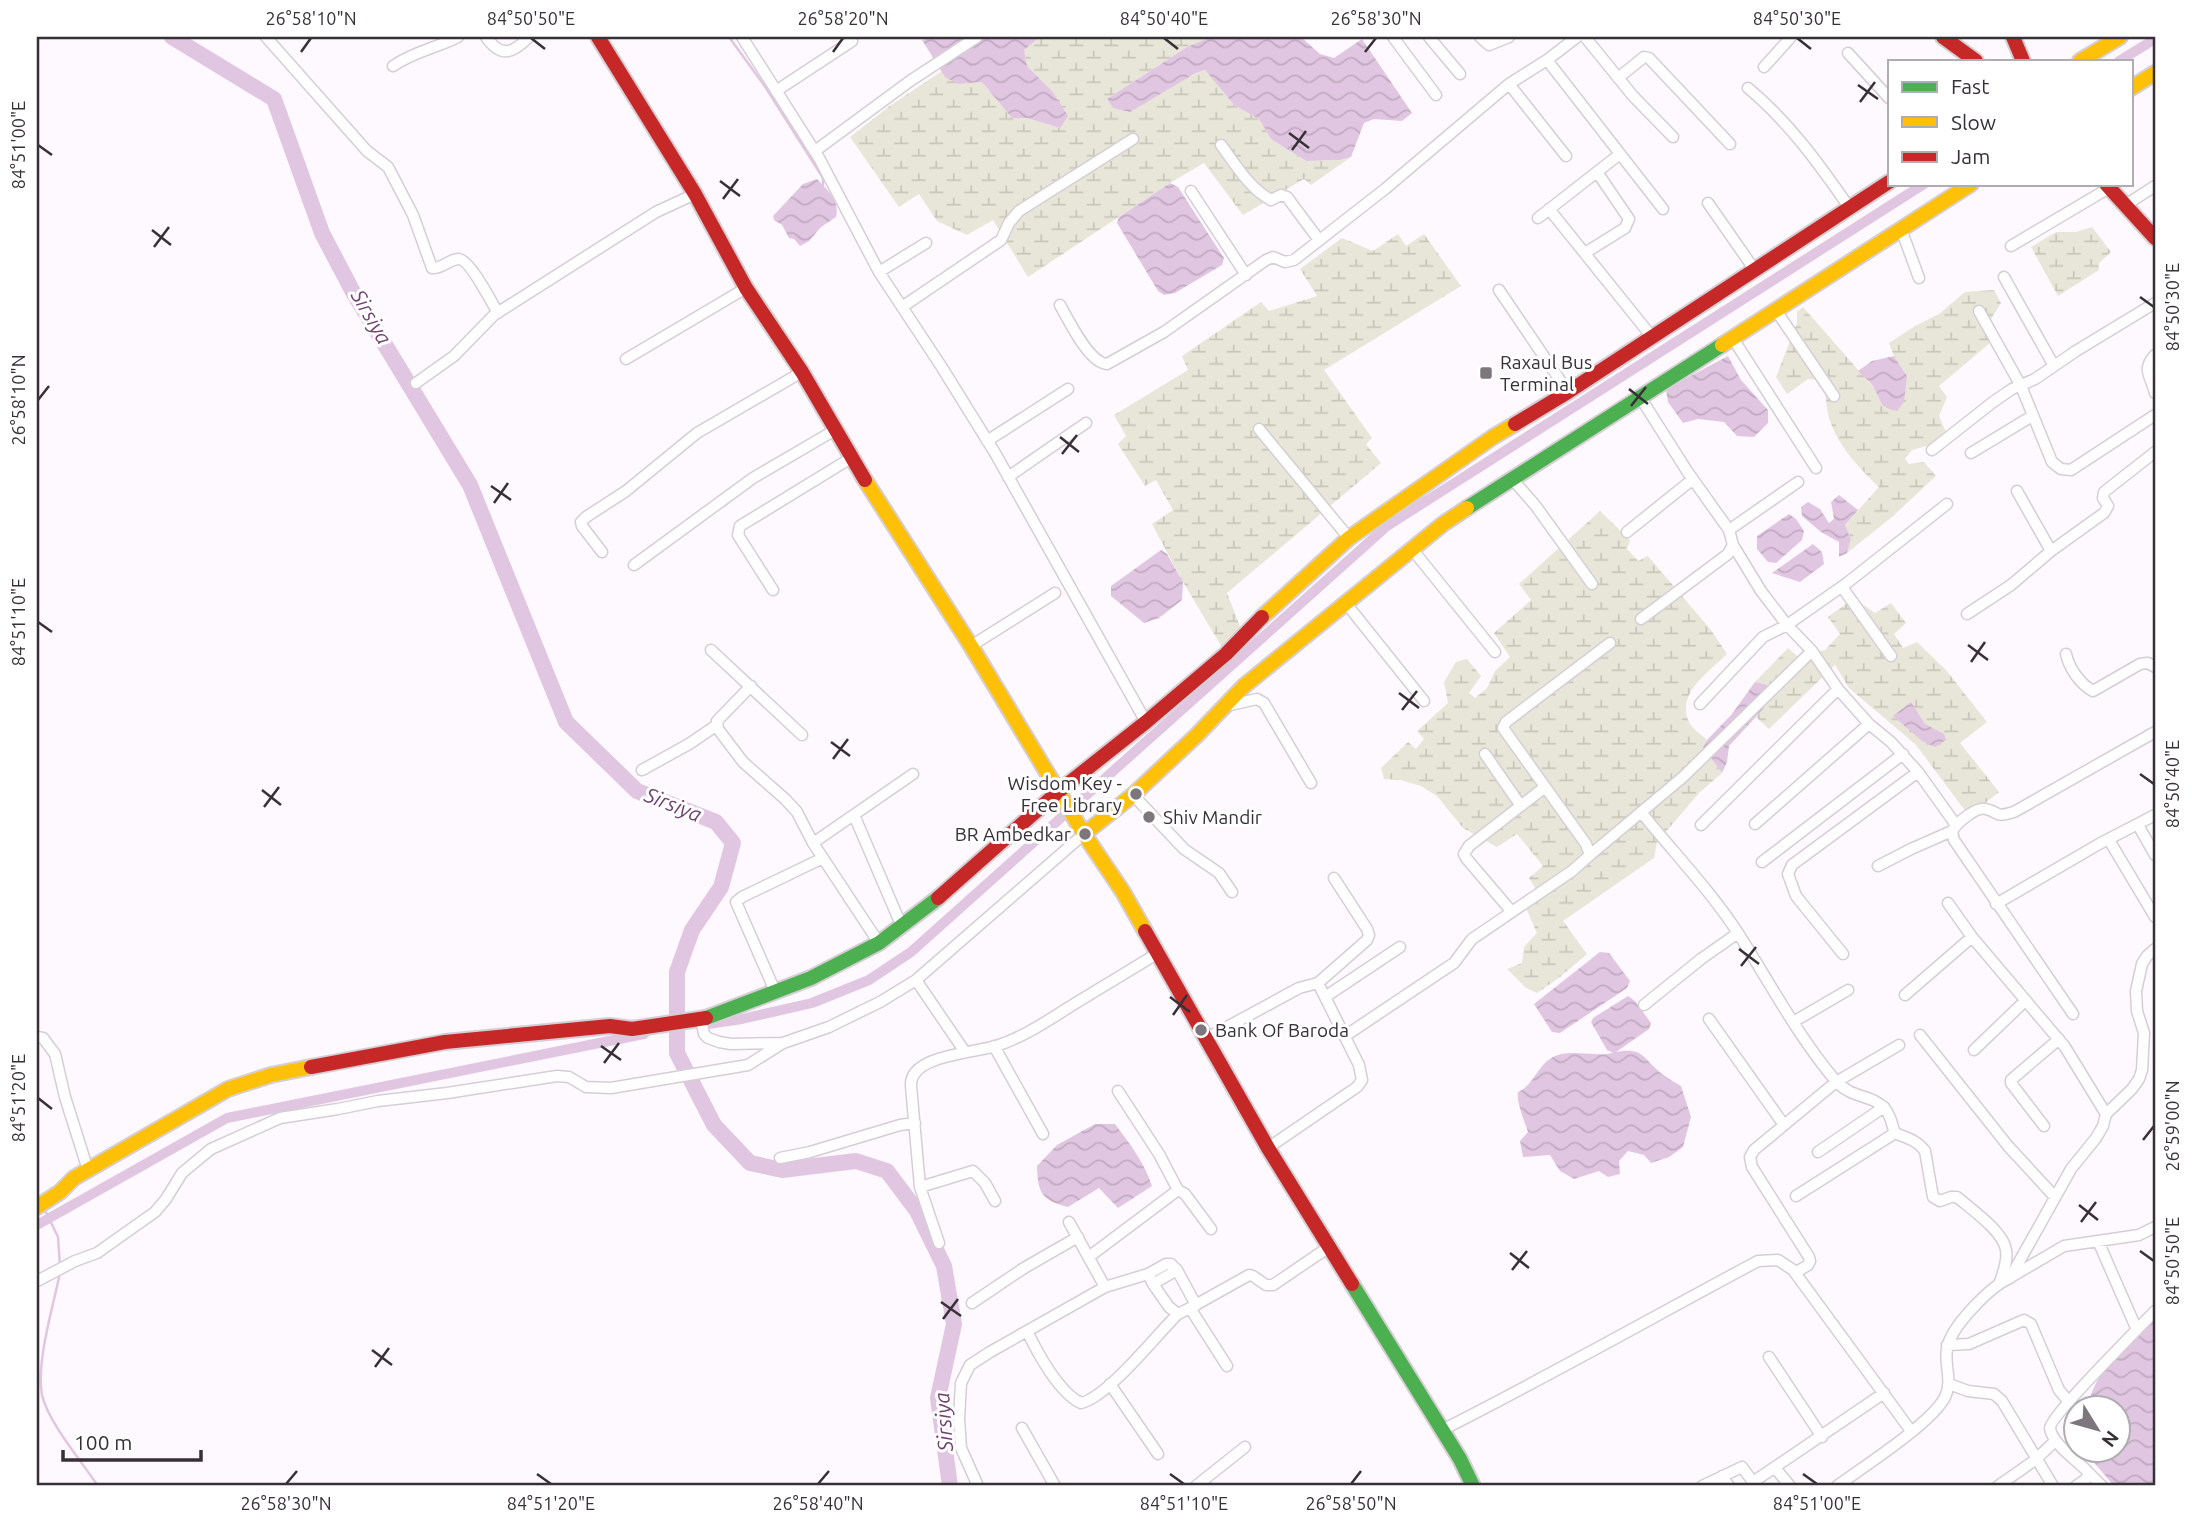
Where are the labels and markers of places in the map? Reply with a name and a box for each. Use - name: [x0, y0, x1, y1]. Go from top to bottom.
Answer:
- place label: Raxaul Bus Terminal: [1500, 351, 1592, 395]
- marker: Raxaul Bus Terminal: [1478, 365, 1494, 381]
- place label: Wisdom Key - Free Library: [1007, 772, 1122, 816]
- marker: Wisdom Key - Free Library: [1128, 786, 1144, 802]
- place label: Shiv Mandir: [1163, 806, 1262, 828]
- marker: Shiv Mandir: [1141, 809, 1157, 825]
- place label: BR Ambedkar: [955, 823, 1071, 845]
- marker: BR Ambedkar: [1077, 826, 1093, 842]
- place label: Bank Of Baroda: [1215, 1019, 1349, 1041]
- marker: Bank Of Baroda: [1193, 1022, 1209, 1038]

